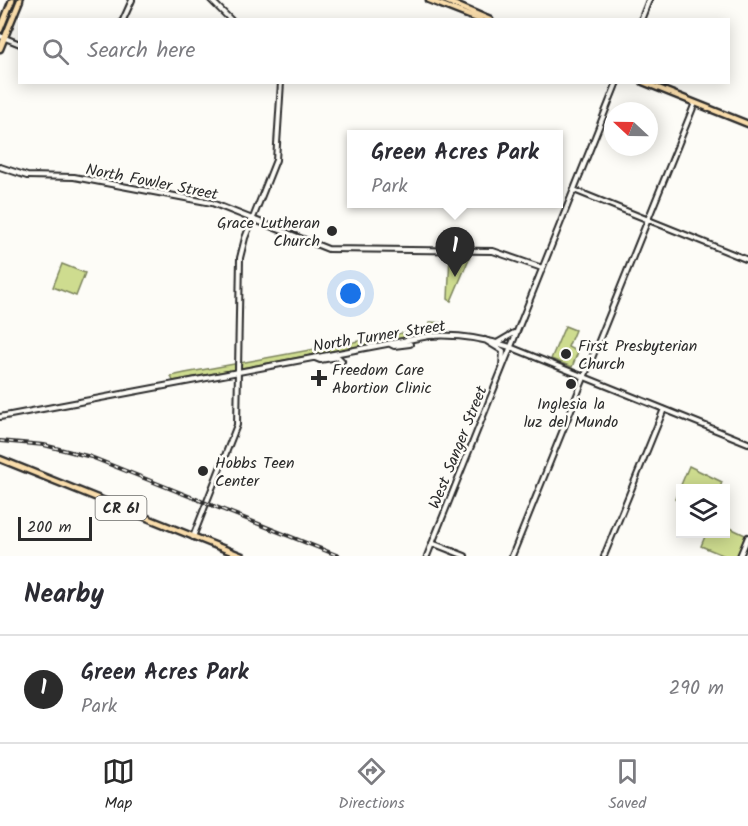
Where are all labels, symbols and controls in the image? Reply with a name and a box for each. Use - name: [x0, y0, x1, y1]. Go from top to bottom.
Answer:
- search box: [18, 18, 730, 84]
- text: Search here: [87, 34, 195, 69]
- icon: search: [39, 35, 72, 68]
- north arrow: [604, 102, 658, 156]
- popup: [347, 130, 563, 208]
- text: Green Acres Park: [371, 136, 539, 171]
- street label: North Fowler Street: [83, 157, 221, 208]
- text: Park: [371, 171, 408, 203]
- place label: Grace Lutheran Church: [217, 211, 320, 254]
- marker: Grace Lutheran Church: [325, 224, 339, 238]
- pin: 1: [436, 228, 474, 277]
- your location: [336, 279, 365, 308]
- street label: North Turner Street: [311, 314, 448, 359]
- place label: First Presbyterian Church: [578, 334, 697, 377]
- marker: First Presbyterian Church: [559, 347, 573, 361]
- place label: Freedom Care Abortion Clinic: [332, 358, 432, 401]
- marker: Freedom Care Abortion Clinic: [310, 369, 328, 387]
- marker: Inglesia la luz del Mundo: [564, 377, 578, 391]
- street label: West Sanger Street: [422, 382, 495, 513]
- place label: Inglesia la luz del Mundo: [524, 392, 618, 435]
- place label: Hobbs Teen Center: [215, 451, 295, 494]
- marker: Hobbs Teen Center: [196, 464, 210, 478]
- map controls: [676, 484, 730, 538]
- button: layers: [676, 484, 730, 538]
- road number: CR 61: [96, 496, 146, 520]
- scale bar: [18, 514, 92, 542]
- text: 200 m: [27, 515, 71, 540]
- text: Nearby: [24, 574, 104, 616]
- text: Green Acres Park: [81, 656, 248, 691]
- text: 1: [40, 673, 47, 705]
- text: 290 m: [669, 673, 724, 705]
- text: Park: [81, 691, 117, 723]
- tab: Map: [102, 755, 135, 816]
- tab: Directions: [338, 755, 405, 816]
- tab: Saved: [608, 755, 646, 816]

